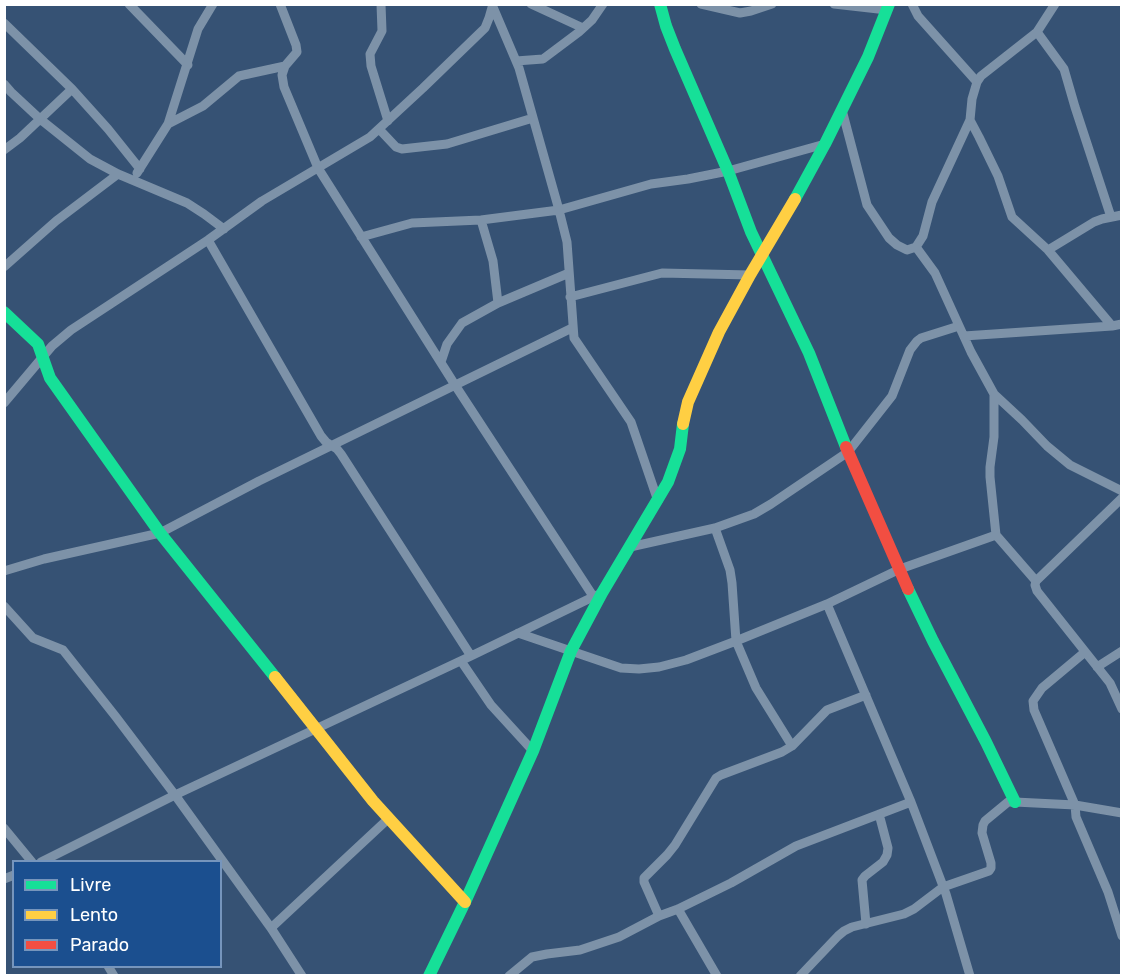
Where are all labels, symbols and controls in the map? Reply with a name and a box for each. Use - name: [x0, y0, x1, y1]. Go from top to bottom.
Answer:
- legend: [12, 860, 222, 968]
- text: Livre: [70, 874, 111, 896]
- text: Lento: [70, 904, 118, 926]
- text: Parado: [70, 934, 129, 956]

